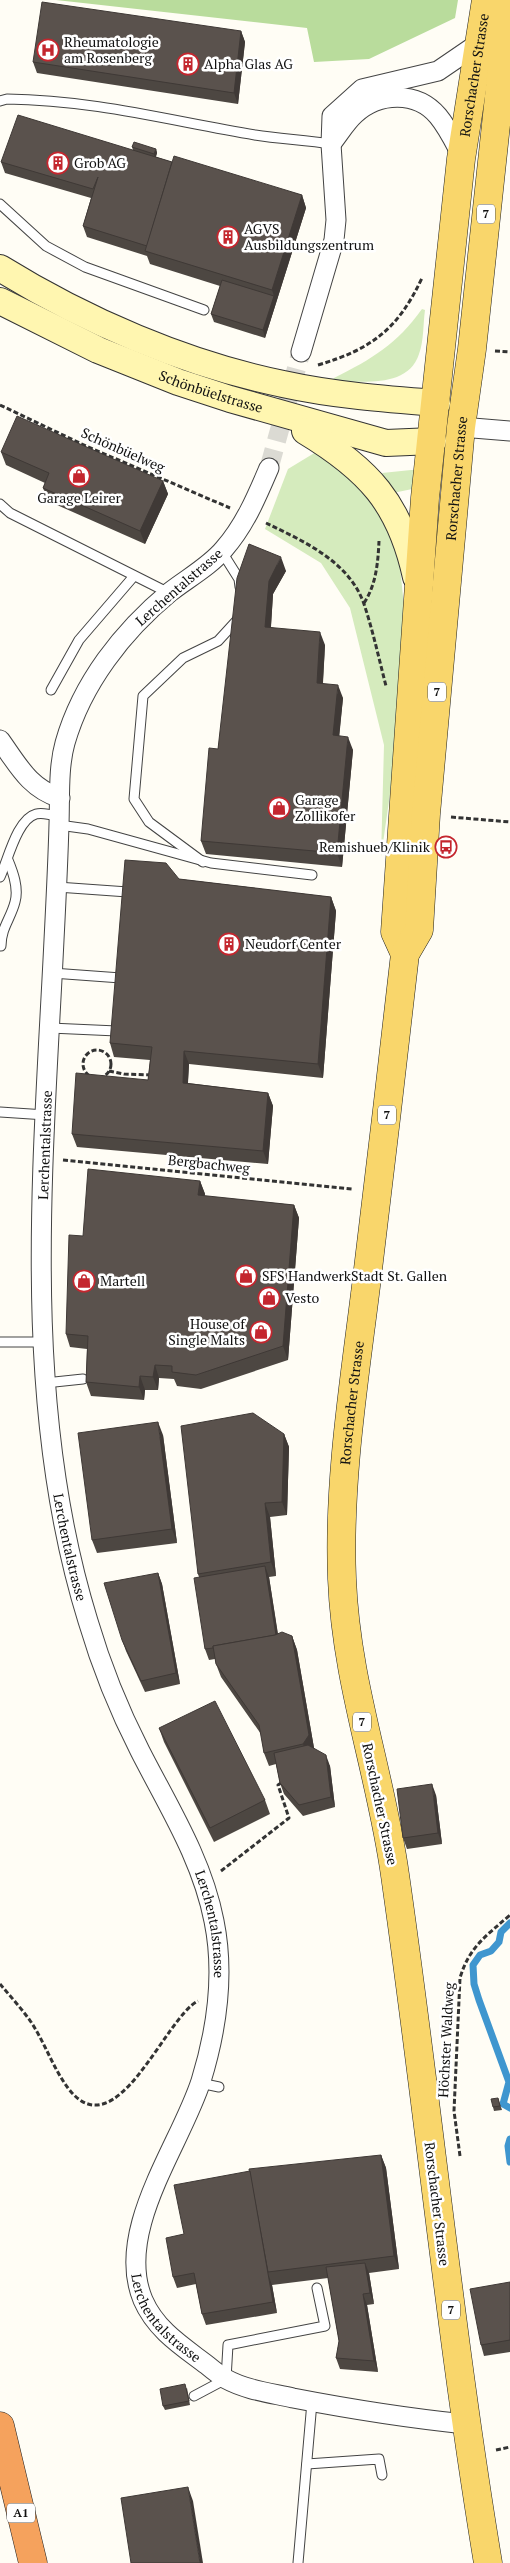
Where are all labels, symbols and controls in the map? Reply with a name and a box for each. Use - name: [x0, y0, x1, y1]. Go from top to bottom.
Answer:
- street label: Rorschacher Strasse: [455, 12, 493, 138]
- place label: Rheumatologie am Rosenberg: [64, 32, 159, 67]
- hospital icon: Rheumatologie am Rosenberg: [36, 38, 60, 62]
- building icon: Alpha Glas AG: [176, 52, 200, 76]
- place label: Alpha Glas AG: [204, 54, 293, 73]
- building icon: Grob AG: [46, 151, 70, 175]
- place label: Grob AG: [74, 153, 126, 172]
- road number: 7: [477, 204, 495, 223]
- place label: AGVS Ausbildungszentrum: [244, 219, 374, 254]
- building icon: AGVS Ausbildungszentrum: [216, 225, 240, 249]
- street label: Schönbüelstrasse: [156, 365, 265, 417]
- street label: Rorschacher Strasse: [441, 415, 471, 541]
- street label: Schönbüelweg: [78, 423, 169, 477]
- shop icon: Garage Leirer: [67, 464, 91, 488]
- place label: Garage Leirer: [37, 488, 121, 507]
- street label: Lerchentalstrasse: [131, 544, 226, 630]
- road number: 7: [428, 682, 446, 702]
- place label: Garage Zollikofer: [295, 790, 356, 825]
- shop icon: Garage Zollikofer: [267, 796, 291, 820]
- bus stop icon: Remishueb/Klinik: [434, 835, 458, 859]
- place label: Remishueb/Klinik: [319, 837, 431, 856]
- building icon: Neudorf Center: [217, 932, 241, 956]
- place label: Neudorf Center: [245, 934, 342, 953]
- street label: Lerchentalstrasse: [33, 1090, 56, 1200]
- road number: 7: [378, 1106, 396, 1124]
- street label: Bergbachweg: [167, 1150, 252, 1177]
- shop icon: SFS HandwerkStadt St. Gallen: [234, 1264, 258, 1288]
- place label: SFS HandwerkStadt St. Gallen: [262, 1266, 448, 1285]
- shop icon: Martell: [72, 1269, 96, 1293]
- place label: Martell: [100, 1271, 145, 1290]
- shop icon: Vesto: [257, 1286, 281, 1310]
- place label: Vesto: [285, 1288, 320, 1307]
- place label: House of Single Malts: [168, 1314, 246, 1349]
- shop icon: House of Single Malts: [249, 1320, 273, 1344]
- street label: Rorschacher Strasse: [335, 1340, 368, 1466]
- street label: Lerchentalstrasse: [49, 1492, 92, 1603]
- road number: 7: [353, 1712, 371, 1731]
- street label: Rorschacher Strasse: [358, 1741, 403, 1867]
- street label: Lerchentalstrasse: [191, 1867, 229, 1978]
- street label: Höchster Waldweg: [433, 1981, 458, 2098]
- street label: Rorschacher Strasse: [420, 2141, 455, 2267]
- street label: Lerchentalstrasse: [127, 2272, 205, 2366]
- road number: 7: [442, 2300, 460, 2320]
- road number: A1: [7, 2504, 35, 2522]

